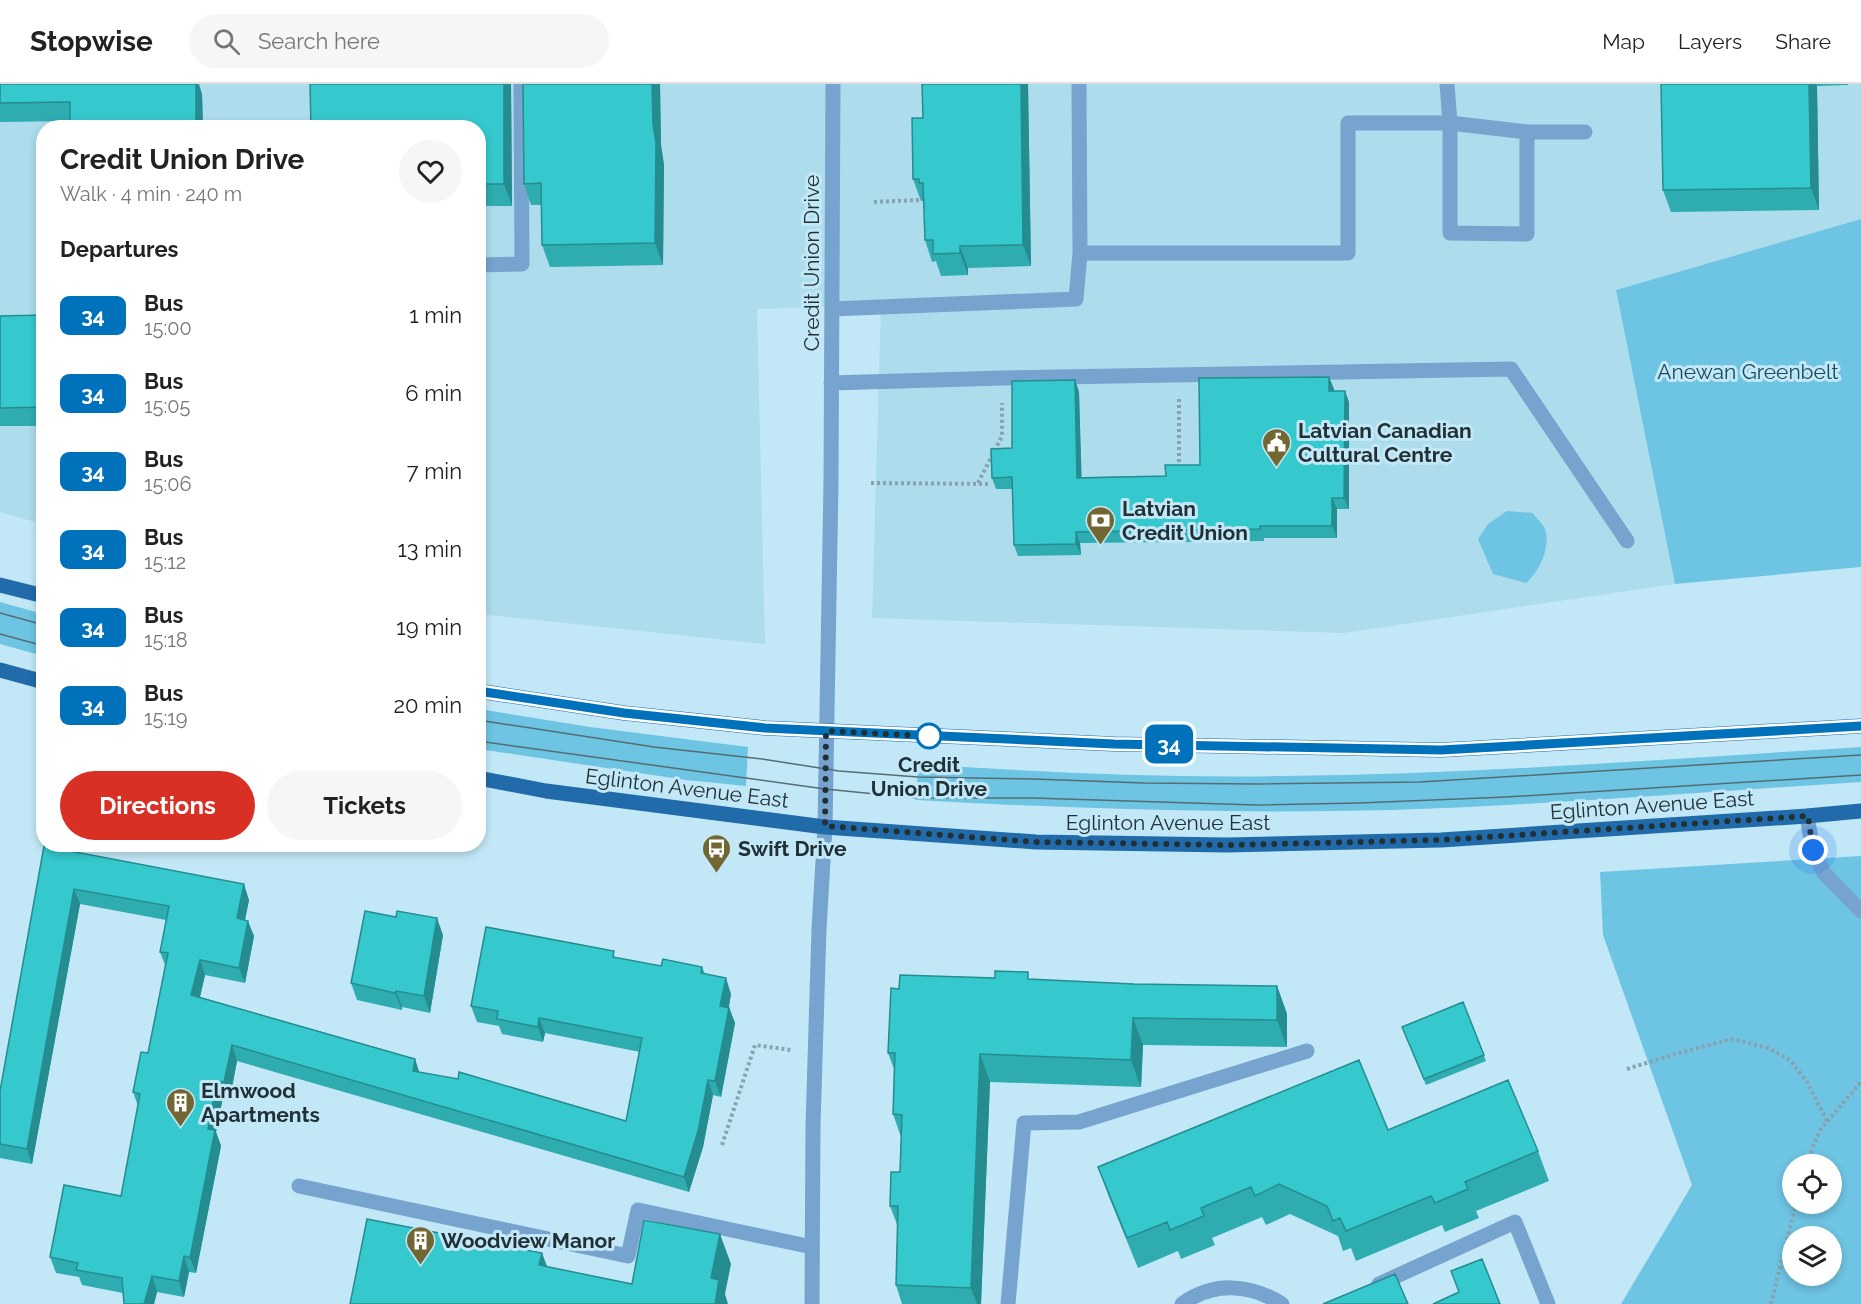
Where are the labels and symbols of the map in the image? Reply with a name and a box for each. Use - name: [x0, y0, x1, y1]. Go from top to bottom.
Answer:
- street label: Credit Union Drive: [799, 175, 824, 351]
- park label: Anewan Greenbelt: [1657, 359, 1839, 384]
- place label: Latvian Canadian Cultural Centre: [1298, 418, 1472, 467]
- public building icon: Latvian Canadian Cultural Centre: [1261, 426, 1293, 468]
- place label: Latvian Credit Union: [1122, 496, 1248, 545]
- bank icon: Latvian Credit Union: [1085, 504, 1117, 546]
- marker: Credit Union Drive: [916, 723, 942, 749]
- line badge: 34: [1142, 724, 1196, 764]
- place label: Credit Union Drive: [871, 752, 988, 801]
- street label: Eglinton Avenue East: [584, 763, 790, 813]
- street label: Eglinton Avenue East: [1549, 785, 1755, 825]
- street label: Eglinton Avenue East: [1066, 810, 1270, 835]
- bus stop icon: Swift Drive: [701, 832, 733, 874]
- your location: [1798, 835, 1828, 865]
- place label: Swift Drive: [738, 836, 847, 861]
- place label: Elmwood Apartments: [201, 1078, 320, 1127]
- building icon: Elmwood Apartments: [164, 1086, 196, 1128]
- building icon: Woodview Manor: [404, 1224, 436, 1266]
- place label: Woodview Manor: [441, 1228, 615, 1253]

